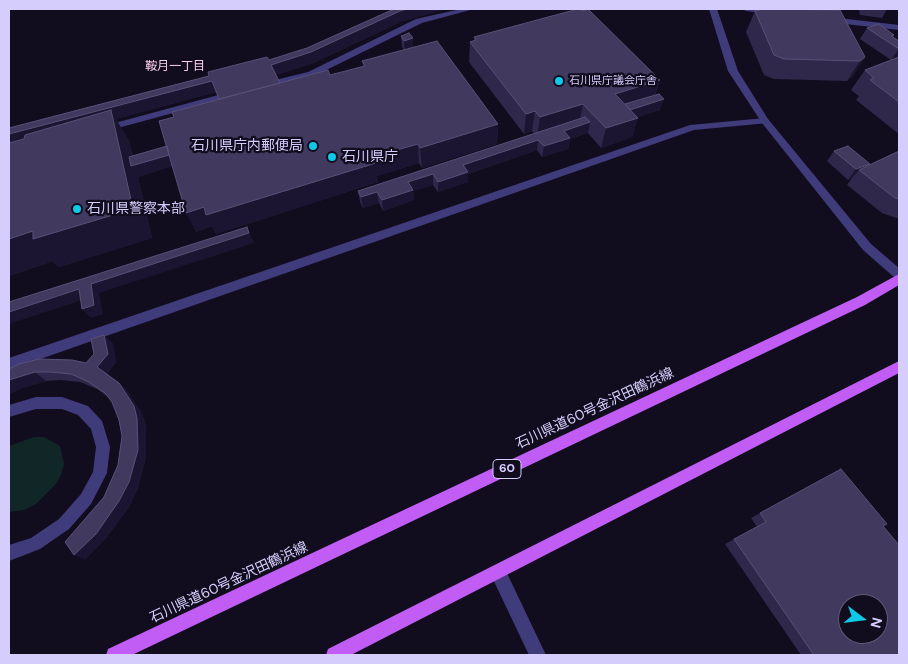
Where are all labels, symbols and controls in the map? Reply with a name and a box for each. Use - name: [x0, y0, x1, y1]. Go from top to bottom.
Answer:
- district label: 鞍月一丁目: [145, 60, 205, 74]
- place label: 石川県庁議会庁舎: [569, 74, 657, 88]
- marker: 石川県庁議会庁舎: [553, 75, 565, 87]
- place label: 石川県庁内郵便局: [191, 138, 303, 154]
- marker: 石川県庁内郵便局: [307, 140, 319, 152]
- place label: 石川県庁: [342, 149, 398, 165]
- marker: 石川県庁: [326, 151, 338, 163]
- place label: 石川県警察本部: [87, 201, 185, 217]
- marker: 石川県警察本部: [71, 203, 83, 215]
- street label: 石川県道60号金沢田鶴浜線: [513, 365, 677, 453]
- road number: 60: [493, 459, 521, 478]
- street label: 石川県道60号金沢田鶴浜線: [147, 539, 311, 627]
- north arrow: [838, 594, 888, 644]
- text: N: [867, 615, 887, 630]

